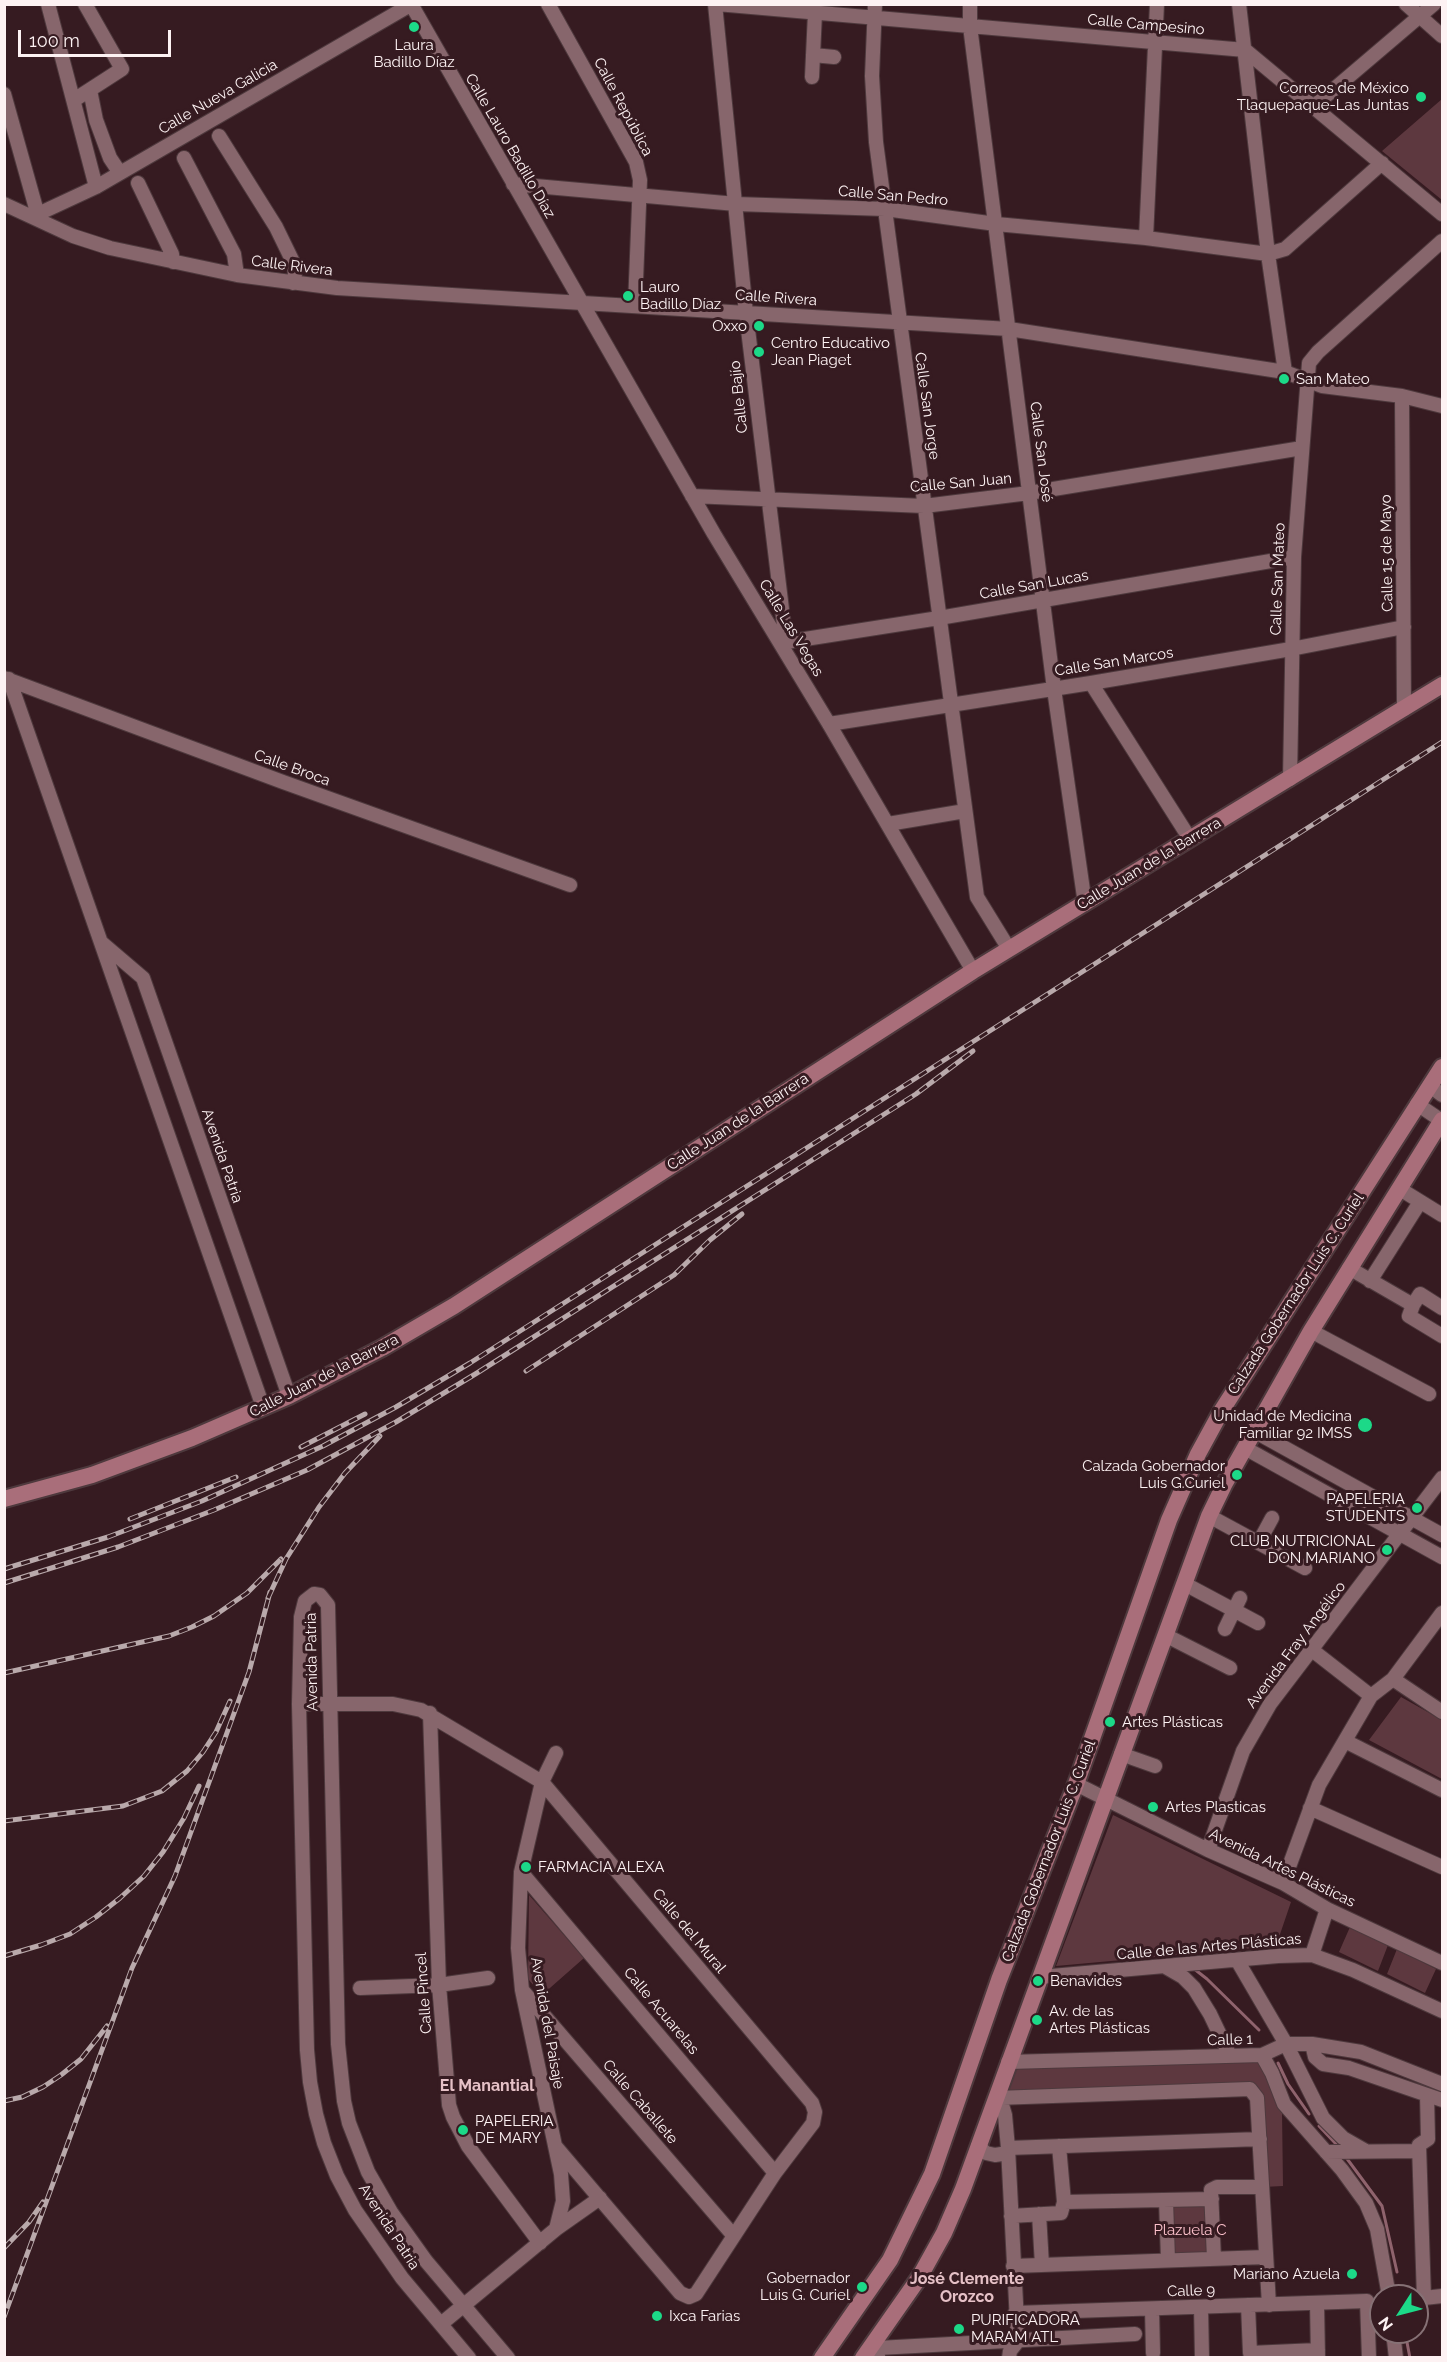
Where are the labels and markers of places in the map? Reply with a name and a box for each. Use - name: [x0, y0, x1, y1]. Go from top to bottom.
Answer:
- marker: Laura Badillo Díaz: [407, 20, 421, 34]
- place label: Laura Badillo Díaz: [373, 36, 455, 71]
- place label: Correos de México Tlaquepaque-Las Juntas: [1237, 79, 1409, 114]
- marker: Correos de México Tlaquepaque-Las Juntas: [1414, 90, 1428, 104]
- place label: Lauro Badillo Díaz: [640, 278, 721, 313]
- marker: Lauro Badillo Díaz: [621, 289, 635, 303]
- place label: Oxxo: [712, 317, 747, 335]
- marker: Oxxo: [752, 319, 766, 333]
- place label: Centro Educativo Jean Piaget: [771, 334, 890, 369]
- marker: Centro Educativo Jean Piaget: [752, 345, 766, 359]
- place label: San Mateo: [1296, 370, 1370, 388]
- marker: San Mateo: [1277, 372, 1291, 386]
- place label: Unidad de Medicina Familiar 92 IMSS: [1213, 1407, 1352, 1442]
- marker: Unidad de Medicina Familiar 92 IMSS: [1356, 1416, 1374, 1434]
- place label: Calzada Gobernador Luis G.Curiel: [1082, 1457, 1225, 1492]
- marker: Calzada Gobernador Luis G.Curiel: [1230, 1468, 1244, 1482]
- place label: PAPELERIA STUDENTS: [1326, 1490, 1405, 1525]
- marker: PAPELERIA STUDENTS: [1410, 1501, 1424, 1515]
- place label: CLUB NUTRICIONAL DON MARIANO: [1230, 1532, 1375, 1567]
- marker: CLUB NUTRICIONAL DON MARIANO: [1380, 1543, 1394, 1557]
- place label: Artes Plásticas: [1122, 1713, 1223, 1731]
- marker: Artes Plásticas: [1103, 1715, 1117, 1729]
- place label: Artes Plasticas: [1165, 1798, 1266, 1816]
- marker: Artes Plasticas: [1146, 1800, 1160, 1814]
- place label: FARMACIA ALEXA: [538, 1858, 664, 1876]
- marker: FARMACIA ALEXA: [519, 1860, 533, 1874]
- place label: Benavides: [1050, 1972, 1122, 1990]
- marker: Benavides: [1031, 1974, 1045, 1988]
- place label: Av. de las Artes Plásticas: [1049, 2002, 1150, 2037]
- marker: Av. de las Artes Plásticas: [1030, 2013, 1044, 2027]
- place label: PAPELERIA DE MARY: [475, 2112, 554, 2147]
- marker: PAPELERIA DE MARY: [456, 2123, 470, 2137]
- place label: Mariano Azuela: [1233, 2265, 1340, 2283]
- marker: Mariano Azuela: [1345, 2267, 1359, 2281]
- place label: Gobernador Luis G. Curiel: [760, 2269, 850, 2304]
- marker: Gobernador Luis G. Curiel: [855, 2280, 869, 2294]
- place label: Ixca Farias: [669, 2307, 740, 2325]
- marker: Ixca Farias: [650, 2309, 664, 2323]
- place label: PURIFICADORA MARAM ATL: [971, 2311, 1080, 2346]
- marker: PURIFICADORA MARAM ATL: [952, 2322, 966, 2336]

